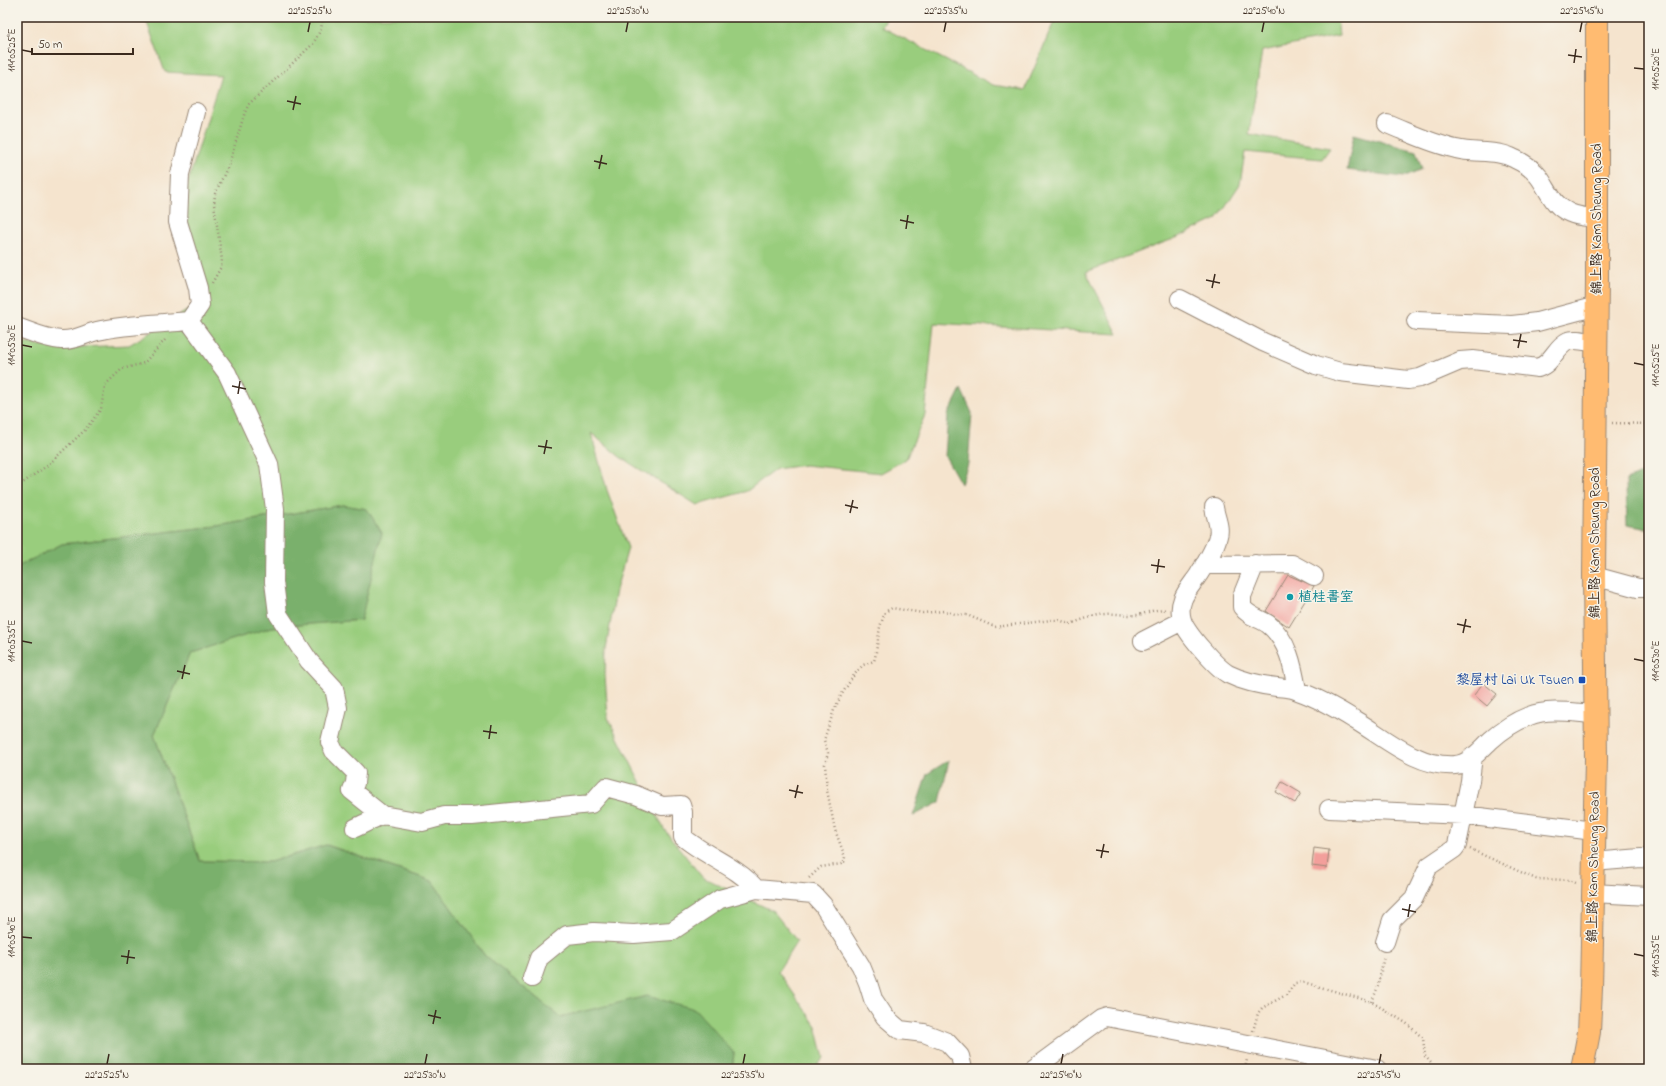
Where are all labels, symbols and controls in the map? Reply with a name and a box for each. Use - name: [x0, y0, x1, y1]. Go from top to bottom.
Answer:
- text: 22°25'25"N: [288, 4, 332, 19]
- text: 22°25'30"N: [607, 4, 649, 19]
- text: 22°25'35"N: [924, 4, 968, 19]
- text: 22°25'40"N: [1243, 4, 1285, 19]
- text: 22°25'45"N: [1560, 4, 1604, 19]
- text: 114°05'25"E: [5, 28, 20, 72]
- scale bar: [32, 30, 133, 56]
- text: 50 m: [38, 36, 62, 54]
- text: 114°05'20"E: [1649, 48, 1664, 90]
- street label: 錦上路 Kam Sheung Road: [1587, 143, 1609, 295]
- text: 114°05'30"E: [5, 324, 20, 366]
- text: 114°05'25"E: [1649, 343, 1664, 387]
- street label: 錦上路 Kam Sheung Road: [1585, 467, 1607, 619]
- place label: 植桂書室: [1298, 587, 1354, 608]
- marker: 植桂書室: [1285, 592, 1295, 602]
- text: 114°05'35"E: [5, 620, 20, 662]
- text: 114°05'30"E: [1649, 640, 1664, 682]
- place label: 黎屋村 Lai Uk Tsuen: [1456, 670, 1574, 691]
- marker: 黎屋村 Lai Uk Tsuen: [1577, 675, 1587, 685]
- street label: 錦上路 Kam Sheung Road: [1582, 791, 1607, 943]
- text: 114°05'40"E: [5, 916, 20, 958]
- text: 114°05'35"E: [1649, 935, 1664, 977]
- text: 22°25'25"N: [85, 1068, 129, 1083]
- text: 22°25'30"N: [404, 1068, 446, 1083]
- text: 22°25'35"N: [721, 1068, 765, 1083]
- text: 22°25'40"N: [1040, 1068, 1082, 1083]
- text: 22°25'45"N: [1357, 1068, 1401, 1083]

